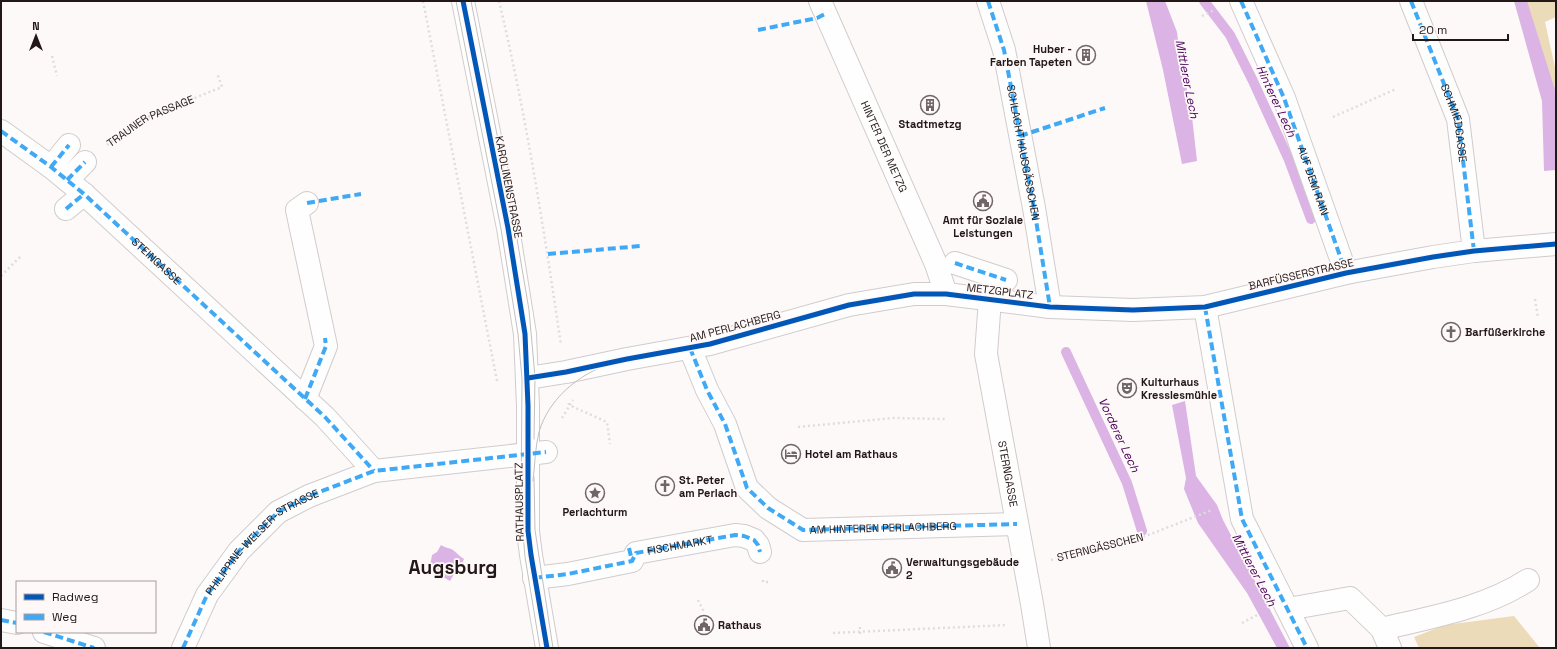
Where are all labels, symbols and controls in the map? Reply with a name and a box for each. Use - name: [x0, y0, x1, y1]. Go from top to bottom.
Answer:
- north arrow: [16, 16, 56, 56]
- scale bar: [1413, 16, 1508, 42]
- text: N: [32, 19, 40, 33]
- text: 20 m: [1419, 22, 1447, 38]
- water label: Mittlerer Lech: [1172, 38, 1203, 120]
- place label: Huber - Farben Tapeten: [990, 42, 1072, 69]
- building icon: Huber - Farben Tapeten: [1075, 44, 1097, 66]
- water label: Hinterer Lech: [1252, 62, 1300, 140]
- street label: SCHMIEDGASSE: [1438, 82, 1470, 163]
- street label: SCHLACHTHAUSGÄSSCHEN: [1004, 83, 1043, 222]
- street label: TRAUNER PASSAGE: [104, 92, 196, 150]
- building icon: Stadtmetzg: [919, 94, 941, 116]
- street label: HINTER DER METZG: [858, 99, 910, 194]
- place label: Stadtmetzg: [898, 117, 962, 131]
- street label: KAROLINENSTRASSE: [492, 135, 526, 239]
- street label: AUF DEM RAIN: [1295, 144, 1332, 217]
- public building icon: Amt für Soziale Leistungen: [972, 190, 994, 212]
- place label: Amt für Soziale Leistungen: [943, 213, 1023, 240]
- street label: STEINGASSE: [129, 235, 184, 288]
- street label: BARFÜSSERSTRASSE: [1247, 254, 1355, 293]
- street label: METZGPLATZ: [966, 280, 1034, 302]
- street label: AM PERLACHBERG: [688, 307, 782, 345]
- church icon: Barfüßerkirche: [1440, 321, 1462, 343]
- place label: Barfüßerkirche: [1465, 325, 1545, 339]
- place label: Kulturhaus Kresslesmühle: [1141, 375, 1217, 402]
- theatre icon: Kulturhaus Kresslesmühle: [1116, 377, 1138, 399]
- water label: Vorderer Lech: [1095, 395, 1144, 476]
- street label: STERNGASSE: [995, 440, 1021, 508]
- hotel icon: Hotel am Rathaus: [780, 443, 802, 465]
- place label: Hotel am Rathaus: [805, 447, 898, 461]
- street label: RATHAUSPLATZ: [511, 462, 527, 542]
- place label: St. Peter am Perlach: [679, 473, 737, 500]
- church icon: St. Peter am Perlach: [654, 475, 676, 497]
- place icon: Perlachturm: [584, 482, 606, 504]
- street label: PHILIPPINE-WELSER-STRASSE: [202, 486, 321, 598]
- place label: Perlachturm: [563, 505, 628, 519]
- street label: AM HINTEREN PERLACHBERG: [809, 519, 957, 537]
- street label: STERNGÄSSCHEN: [1055, 529, 1145, 565]
- water label: Mittlerer Lech: [1228, 531, 1280, 610]
- street label: FISCHMARKT: [646, 532, 714, 558]
- district label: Augsburg: [409, 555, 497, 580]
- place label: Verwaltungsgebäude 2: [906, 555, 1019, 582]
- public building icon: Verwaltungsgebäude 2: [881, 557, 903, 579]
- legend: [16, 581, 156, 633]
- text: Radweg: [52, 589, 98, 605]
- text: Weg: [52, 609, 77, 625]
- public building icon: Rathaus: [693, 614, 715, 636]
- place label: Rathaus: [718, 618, 762, 632]

